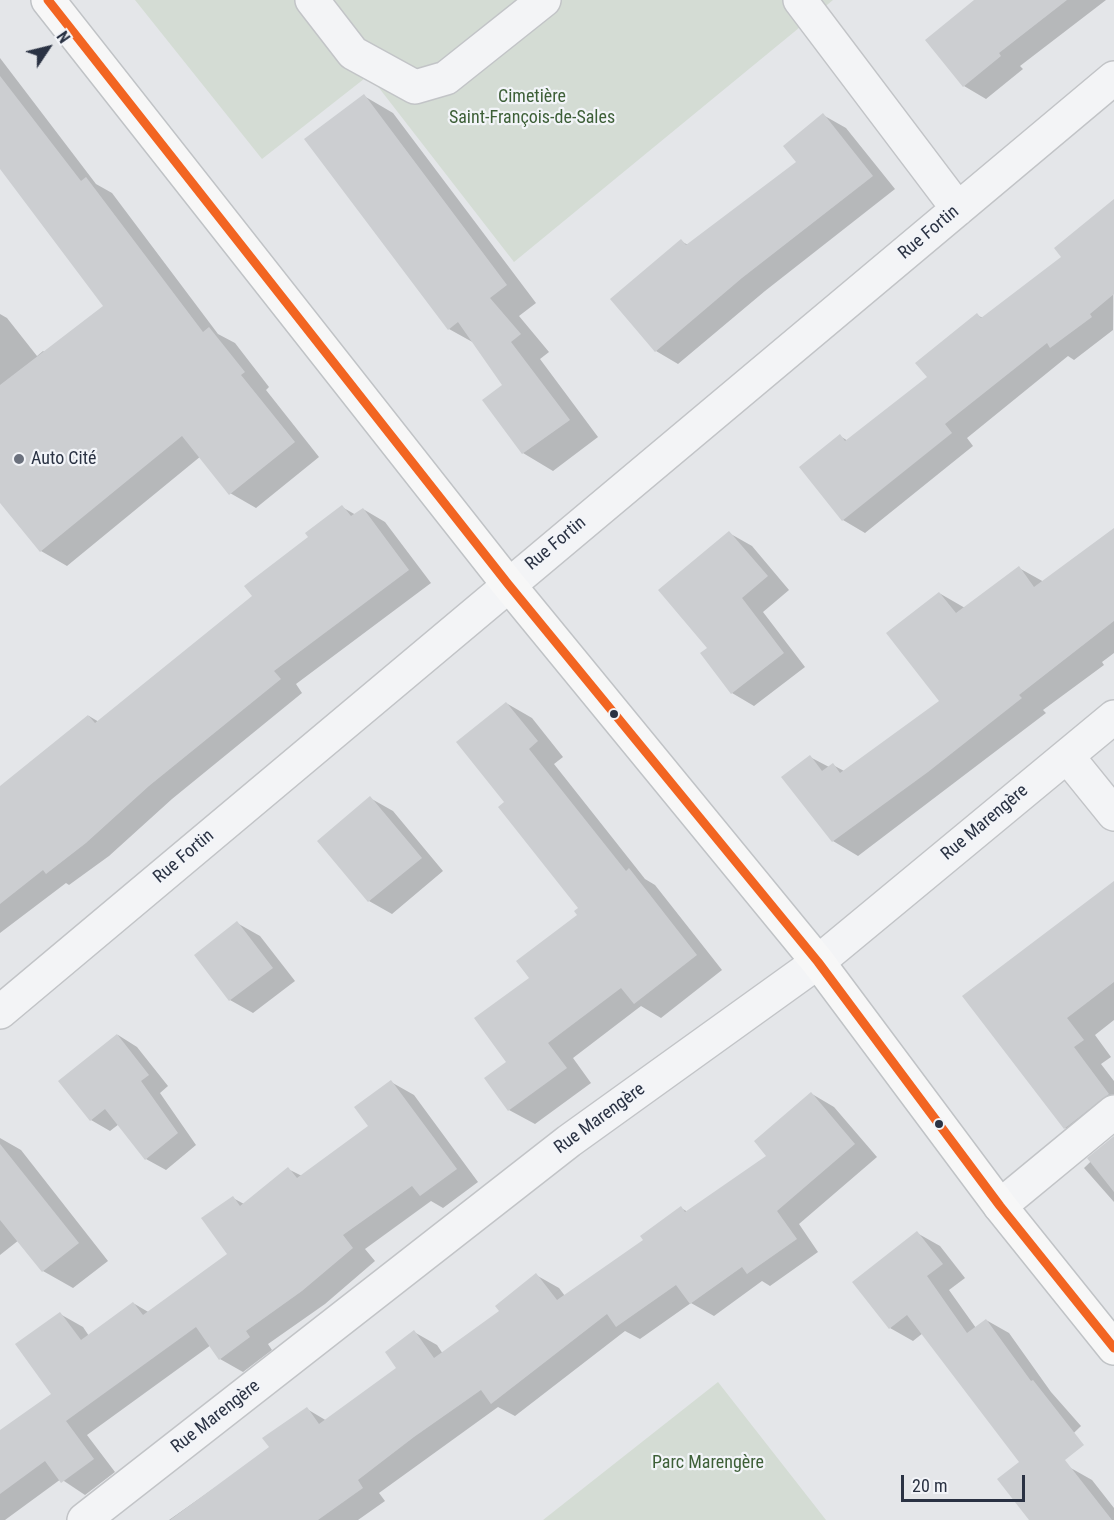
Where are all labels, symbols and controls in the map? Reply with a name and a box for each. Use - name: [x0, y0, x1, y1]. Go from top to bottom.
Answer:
- north arrow: [18, 18, 78, 78]
- text: N: [53, 28, 74, 47]
- park label: Cimetière Saint-François-de-Sales: [449, 86, 615, 128]
- street label: Rue Fortin: [894, 201, 964, 265]
- place label: Auto Cité: [31, 448, 96, 470]
- marker: Auto Cité: [12, 452, 26, 466]
- street label: Rue Fortin: [521, 512, 591, 576]
- unlabelled marker: [608, 708, 620, 720]
- street label: Rue Marengère: [937, 780, 1033, 866]
- street label: Rue Fortin: [149, 825, 219, 889]
- street label: Rue Marengère: [551, 1079, 649, 1159]
- unlabelled marker: [933, 1118, 945, 1130]
- street label: Rue Marengère: [167, 1376, 265, 1458]
- park label: Parc Marengère: [652, 1452, 764, 1474]
- scale bar: [904, 1463, 1028, 1501]
- text: 20 m: [912, 1475, 947, 1496]

